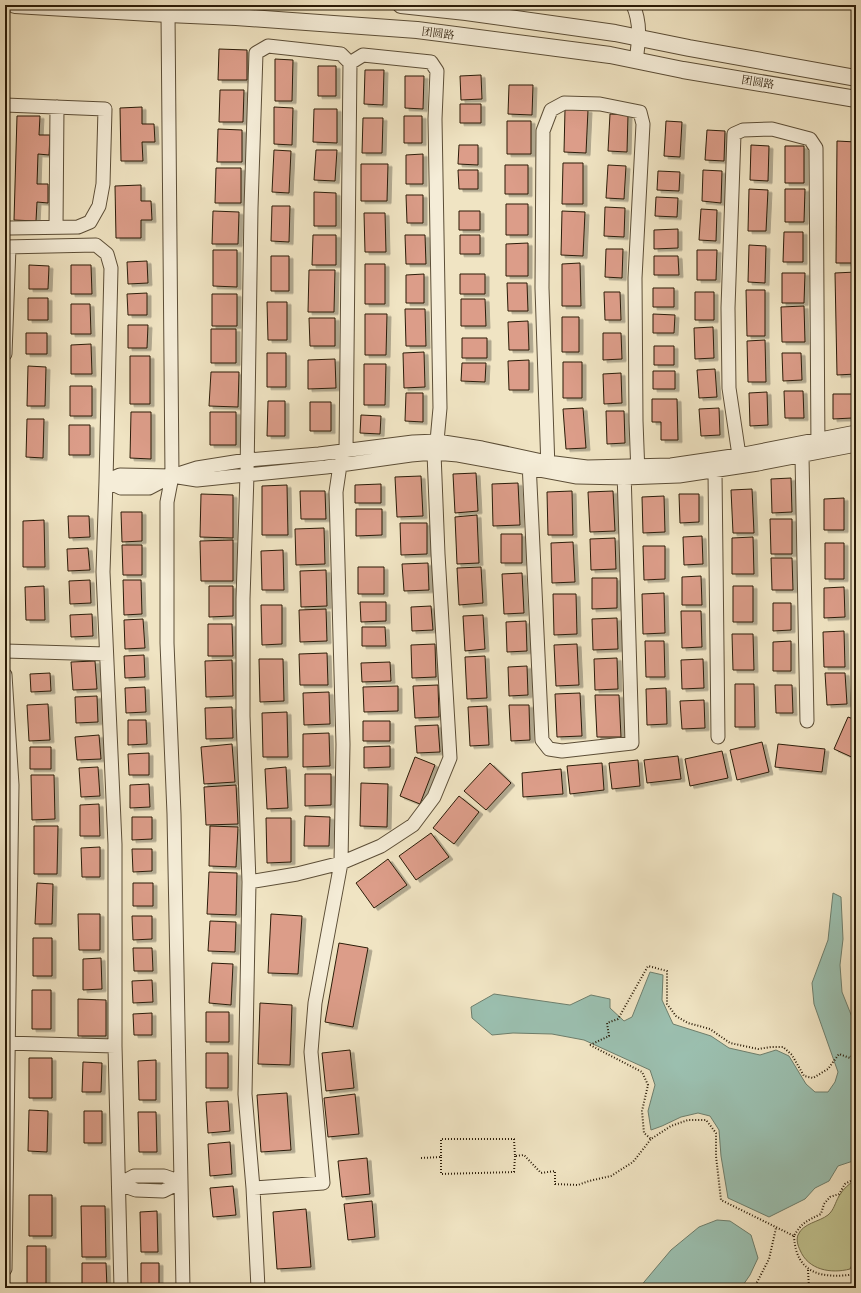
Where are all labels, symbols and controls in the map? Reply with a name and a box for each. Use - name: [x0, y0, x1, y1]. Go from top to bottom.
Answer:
- street label: 团圆路: [421, 24, 455, 42]
- street label: 团圆路: [741, 73, 775, 91]

